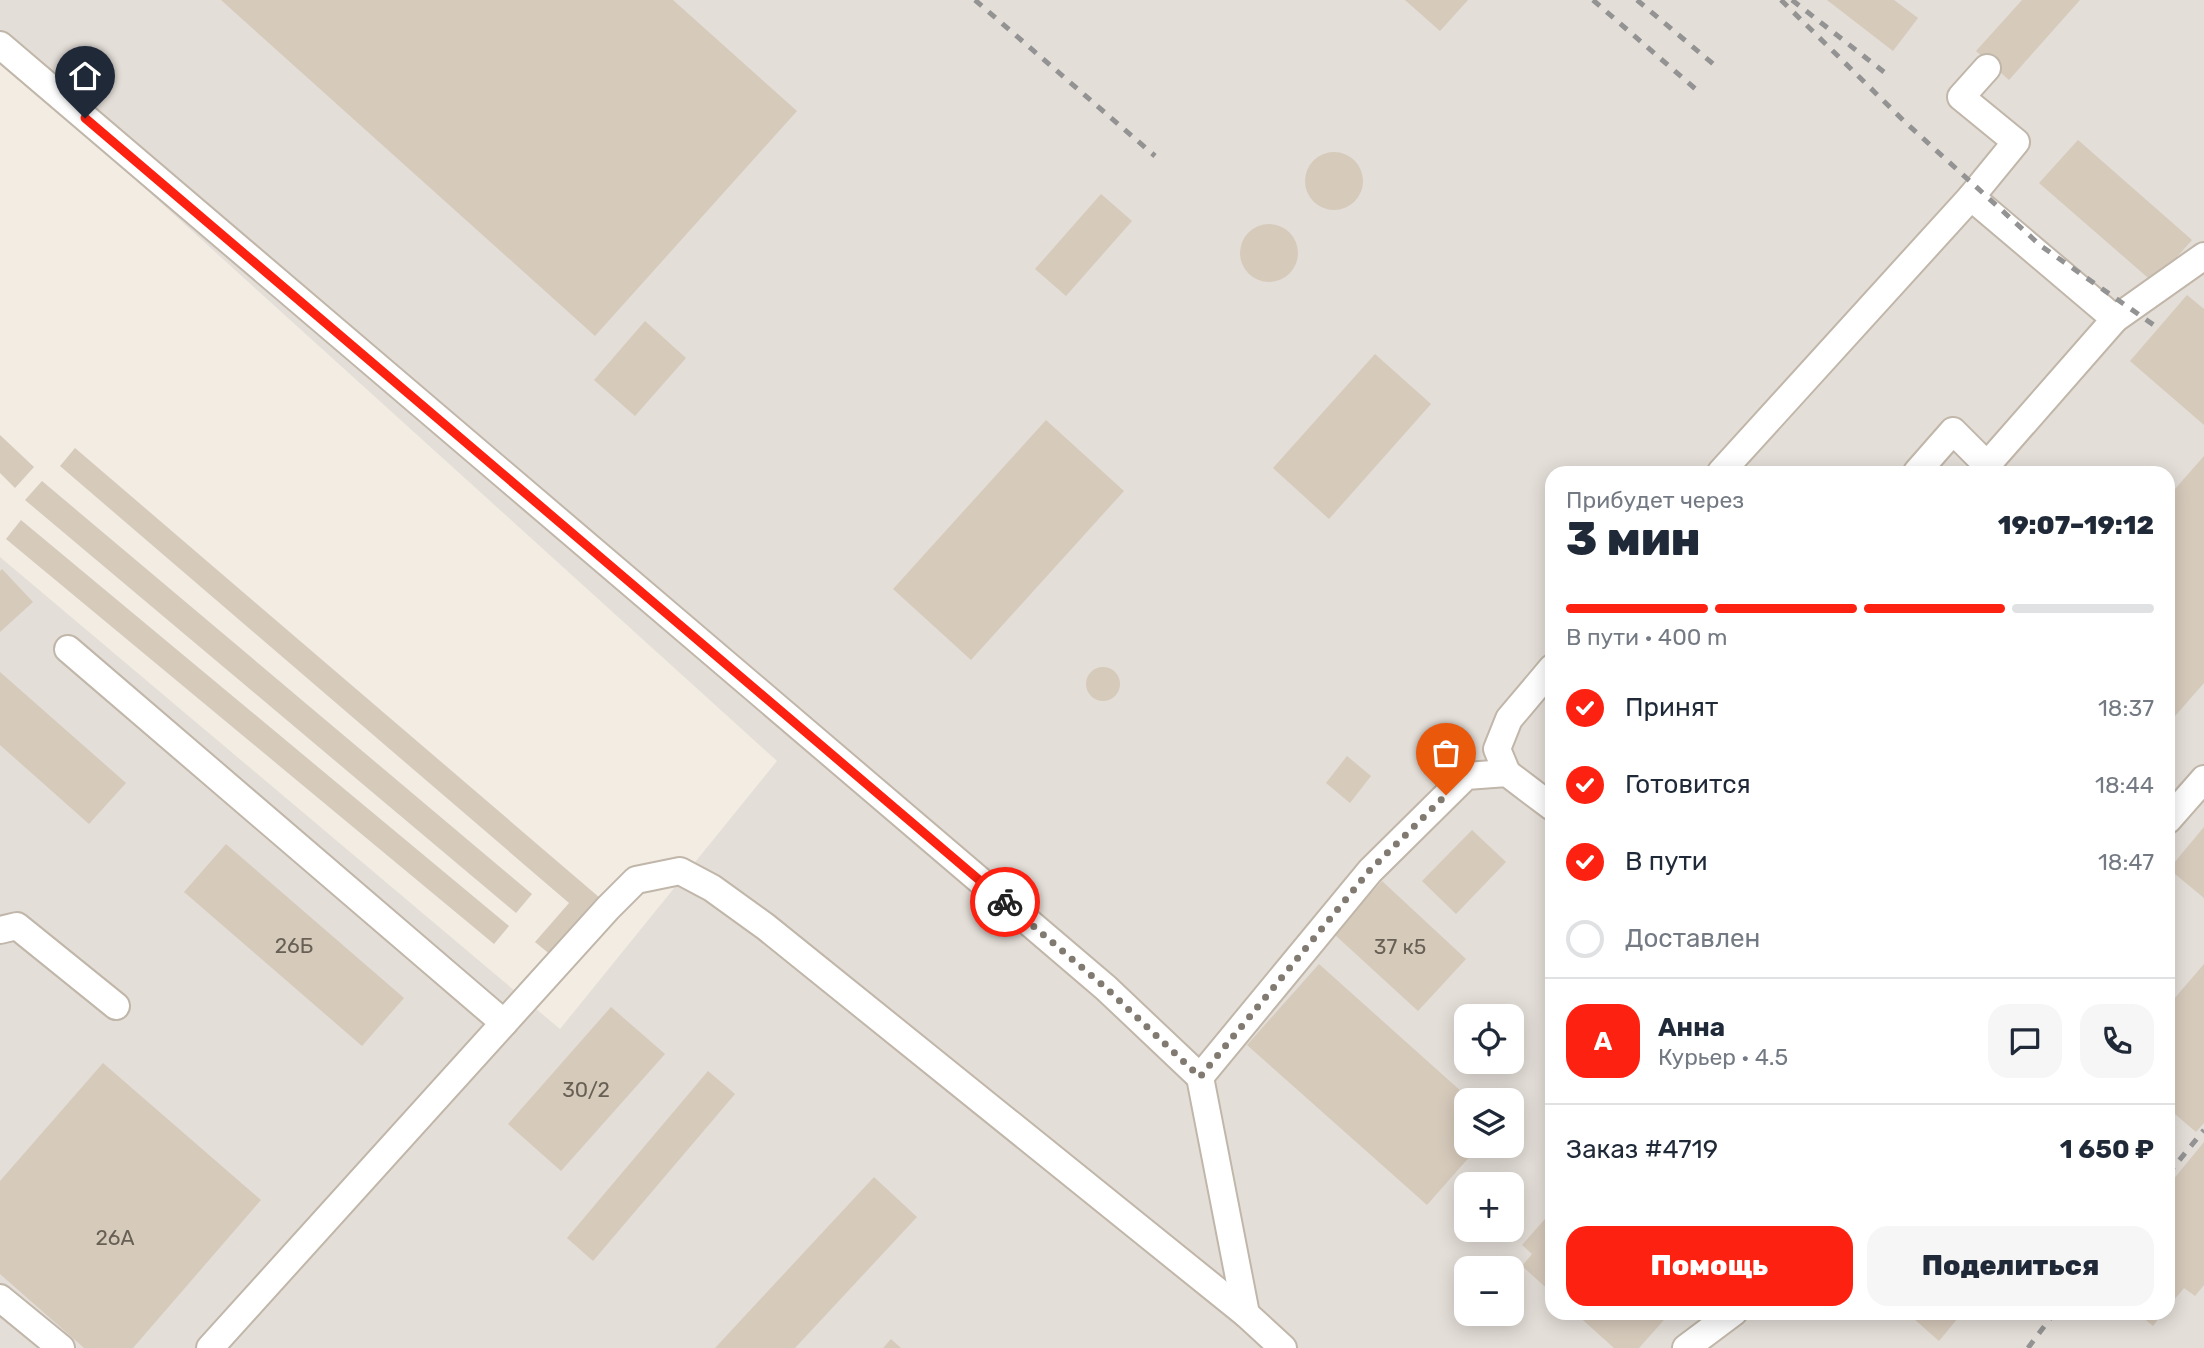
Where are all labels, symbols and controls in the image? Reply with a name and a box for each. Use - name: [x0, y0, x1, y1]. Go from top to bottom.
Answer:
- pin: [55, 46, 115, 118]
- icon: home: [66, 57, 104, 95]
- text: Прибудет через: [1566, 486, 1744, 514]
- text: 19:07–19:12: [1998, 510, 2154, 541]
- text: 3 мин: [1566, 512, 1701, 567]
- text: В пути · 400 m: [1566, 623, 1727, 651]
- icon: check: [1566, 689, 1604, 727]
- text: Принят: [1625, 692, 1718, 723]
- text: 18:37: [2098, 694, 2154, 722]
- pin: [1416, 723, 1476, 795]
- icon: bag: [1427, 734, 1465, 772]
- icon: check: [1566, 766, 1604, 804]
- text: Готовится: [1625, 769, 1751, 800]
- text: 18:44: [2095, 771, 2154, 799]
- icon: check: [1566, 843, 1604, 881]
- text: В пути: [1625, 846, 1708, 877]
- text: 18:47: [2098, 848, 2154, 876]
- courier: [970, 867, 1040, 937]
- icon: bike: [986, 883, 1024, 921]
- text: Доставлен: [1625, 923, 1760, 954]
- house number: 26Б: [275, 933, 313, 958]
- house number: 37 к5: [1374, 934, 1426, 959]
- map controls: [1454, 1004, 1524, 1326]
- button: locate: [1454, 1004, 1524, 1074]
- button: chat: [1988, 1004, 2062, 1078]
- button: phone: [2080, 1004, 2154, 1078]
- text: Анна: [1658, 1012, 1725, 1043]
- text: А: [1594, 1026, 1612, 1057]
- text: Курьер · 4.5: [1658, 1043, 1788, 1071]
- house number: 30/2: [562, 1077, 610, 1102]
- button: layers: [1454, 1088, 1524, 1158]
- text: Заказ #4719: [1566, 1134, 1718, 1165]
- text: 1 650 ₽: [2060, 1134, 2154, 1165]
- button: +: [1454, 1172, 1524, 1242]
- house number: 26А: [95, 1225, 135, 1250]
- button: Помощь: [1566, 1226, 1853, 1306]
- button: Поделиться: [1867, 1226, 2154, 1306]
- button: −: [1454, 1256, 1524, 1326]

